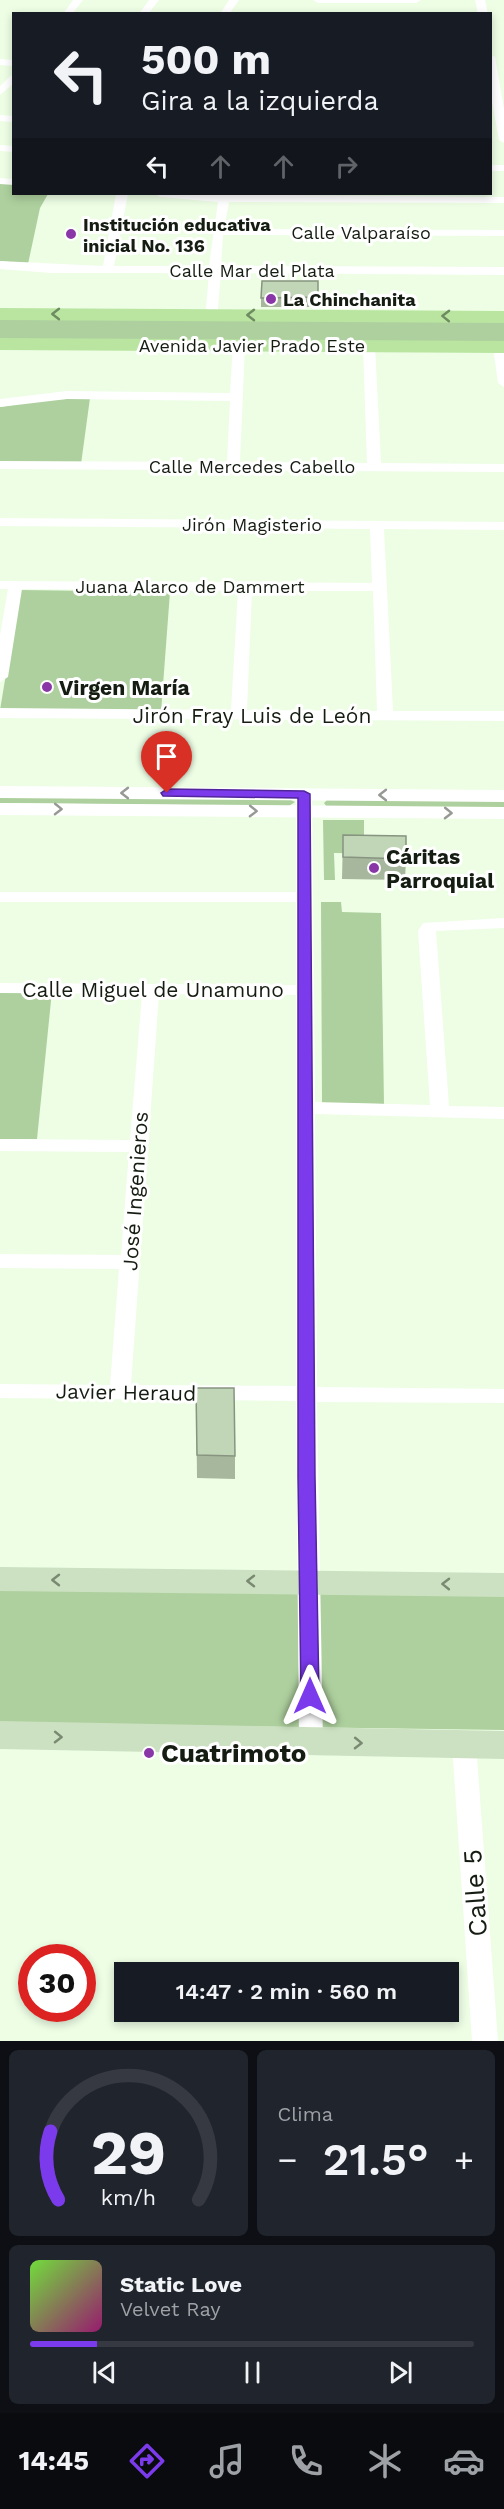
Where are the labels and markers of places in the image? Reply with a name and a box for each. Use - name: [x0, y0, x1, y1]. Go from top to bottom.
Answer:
- place label: Institución educativa inicial No. 136: [83, 214, 271, 256]
- marker: Institución educativa inicial No. 136: [64, 227, 78, 241]
- place label: La Chinchanita: [283, 289, 416, 310]
- marker: La Chinchanita: [264, 292, 278, 306]
- place label: Virgen María: [59, 675, 191, 700]
- marker: Virgen María: [40, 680, 54, 694]
- pin: [141, 731, 192, 793]
- place label: Cáritas Parroquial: [386, 844, 494, 893]
- marker: Cáritas Parroquial: [367, 861, 381, 875]
- place label: Cuatrimoto: [161, 1738, 306, 1768]
- marker: Cuatrimoto: [142, 1746, 156, 1760]

